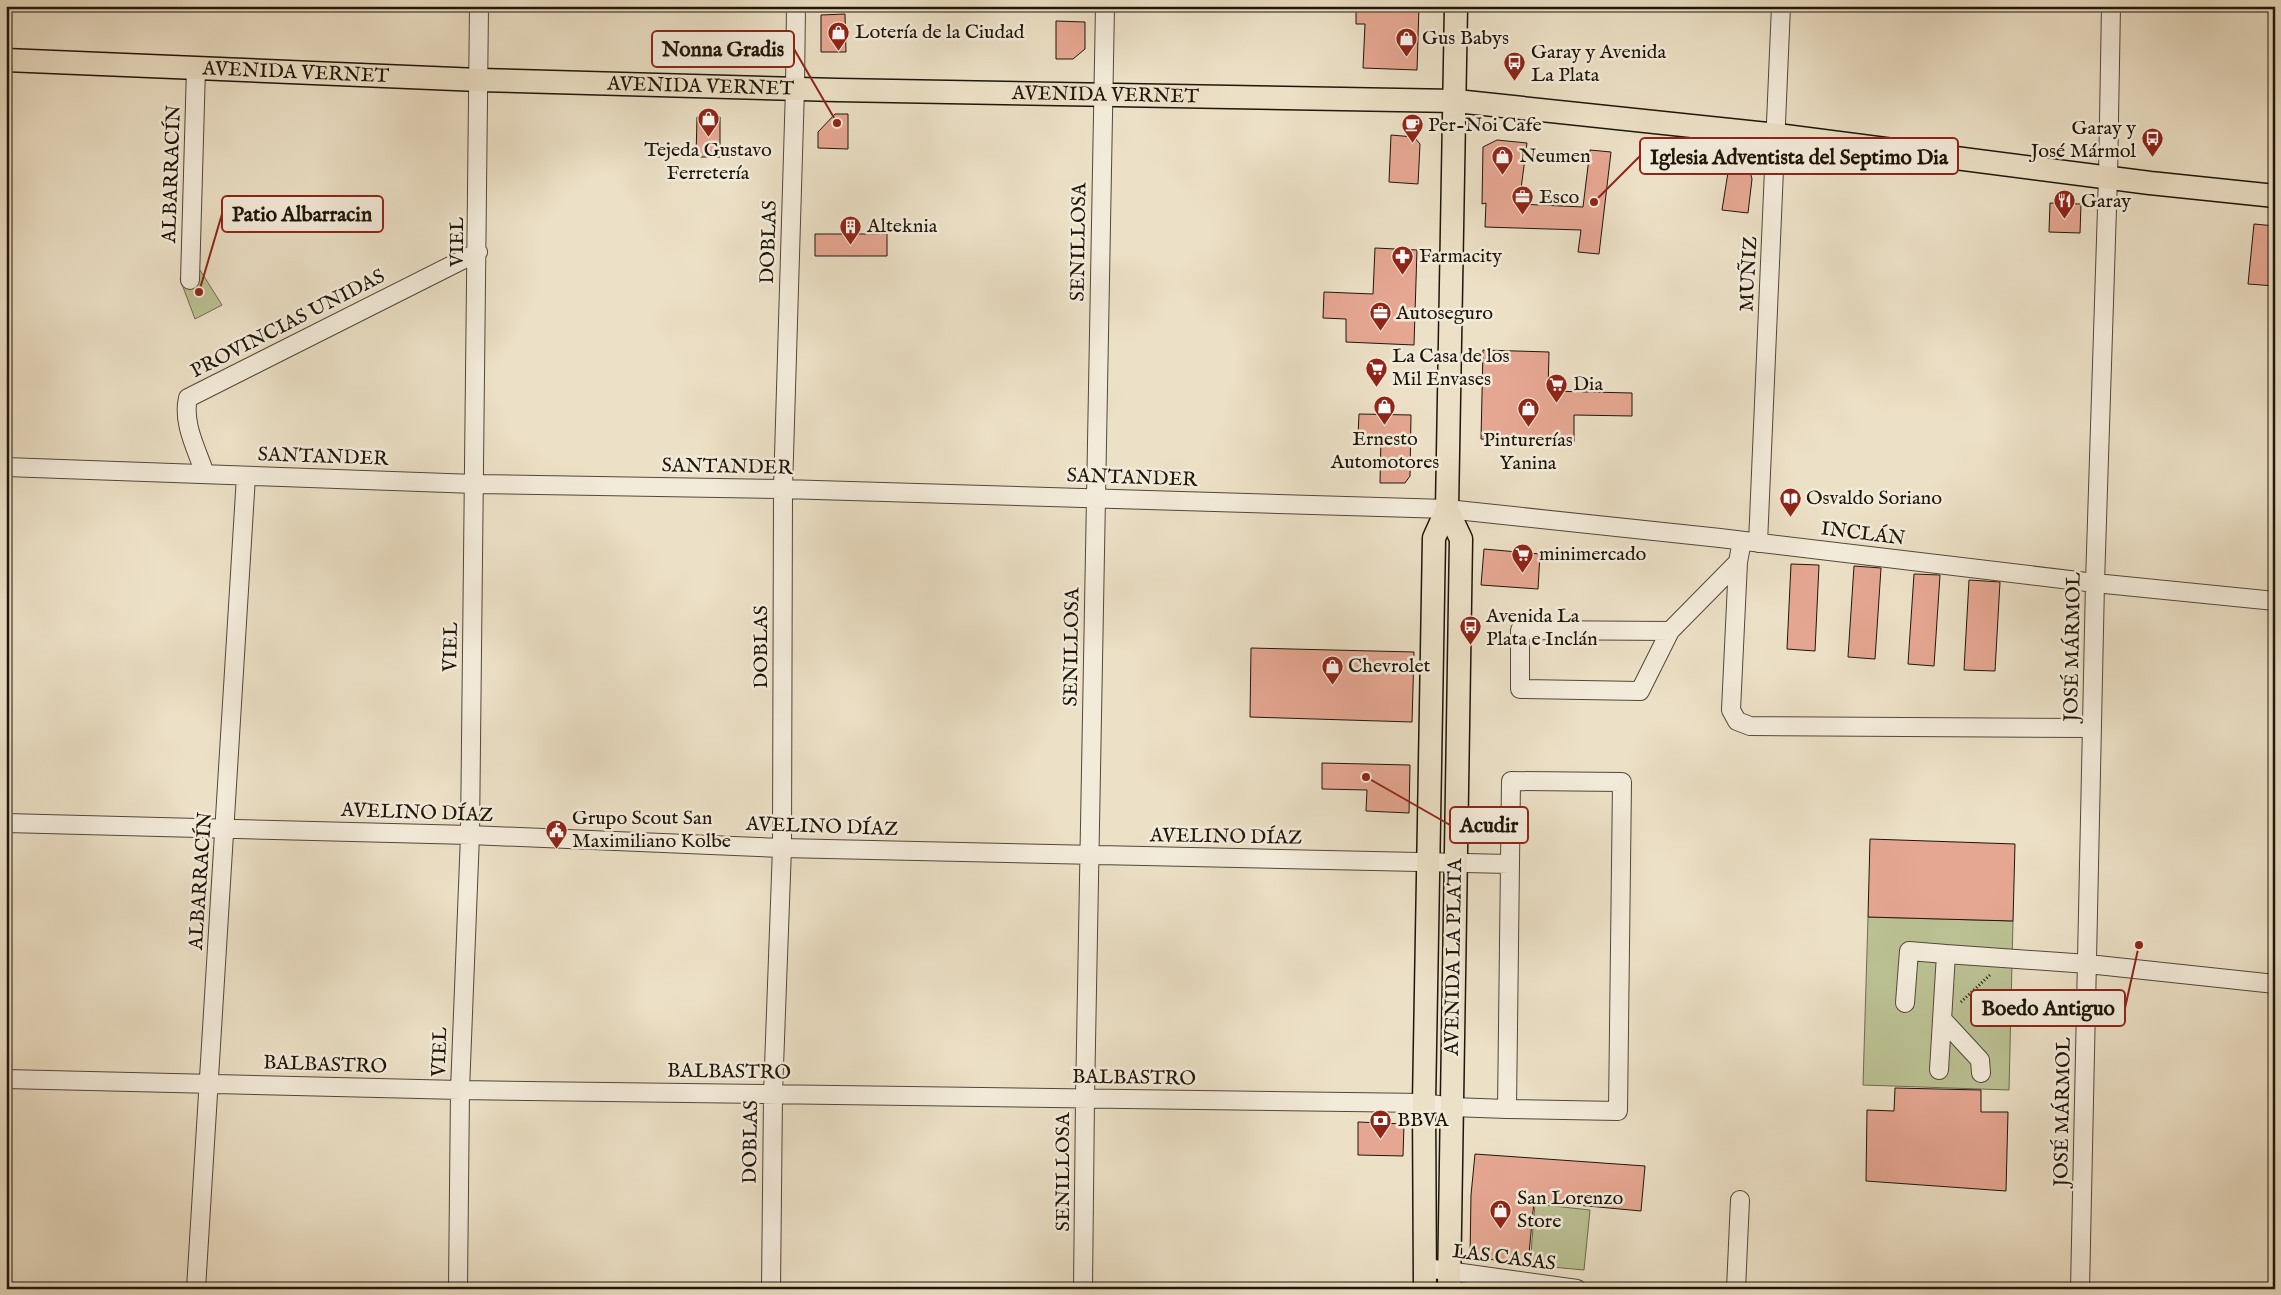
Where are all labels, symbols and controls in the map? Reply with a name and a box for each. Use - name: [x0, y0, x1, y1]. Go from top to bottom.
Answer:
- shop icon: Lotería de la Ciudad: [827, 20, 851, 51]
- place label: Lotería de la Ciudad: [855, 20, 1025, 45]
- shop icon: Gus Babys: [1394, 26, 1418, 57]
- place label: Gus Babys: [1422, 26, 1509, 51]
- callout: Nonna Gradis: [652, 31, 794, 67]
- text: Nonna Gradis: [661, 37, 784, 64]
- place label: Garay y Avenida La Plata: [1531, 40, 1666, 88]
- bus stop icon: Garay y Avenida La Plata: [1503, 51, 1527, 82]
- street label: AVENIDA VERNET: [201, 56, 390, 89]
- street label: AVENIDA VERNET: [606, 71, 795, 101]
- street label: AVENIDA VERNET: [1011, 81, 1199, 109]
- street label: ALBARRACÍN: [157, 105, 187, 244]
- shop icon: Tejeda Gustavo Ferretería: [696, 106, 720, 137]
- cafe icon: Per-Noi Cafe: [1400, 113, 1424, 144]
- place label: Per-Noi Cafe: [1428, 113, 1542, 138]
- place label: Garay y José Mármol: [2029, 116, 2137, 164]
- bus stop icon: Garay y José Mármol: [2140, 127, 2164, 158]
- place label: Tejeda Gustavo Ferretería: [644, 138, 772, 186]
- callout: Iglesia Adventista del Septimo Dia: [1640, 138, 1958, 174]
- shop icon: Neumen: [1491, 144, 1515, 175]
- place label: Neumen: [1519, 144, 1591, 169]
- text: Iglesia Adventista del Septimo Dia: [1650, 145, 1949, 172]
- street label: SENILLOSA: [1065, 182, 1093, 302]
- office icon: Esco: [1511, 185, 1535, 216]
- place label: Esco: [1539, 185, 1579, 210]
- restaurant icon: Garay: [2053, 189, 2077, 220]
- place label: Garay: [2081, 189, 2131, 214]
- callout: Patio Albarracin: [222, 196, 383, 232]
- street label: DOBLAS: [755, 200, 783, 284]
- text: Patio Albarracin: [232, 202, 372, 229]
- building icon: Alteknia: [839, 214, 863, 245]
- place label: Alteknia: [866, 214, 938, 239]
- street label: VIEL: [445, 216, 470, 268]
- street label: MUÑIZ: [1735, 236, 1763, 312]
- pharmacy icon: Farmacity: [1391, 244, 1415, 275]
- place label: Farmacity: [1419, 244, 1502, 269]
- street label: PROVINCIAS UNIDAS: [187, 264, 389, 384]
- office icon: Autoseguro: [1368, 301, 1392, 332]
- place label: Autoseguro: [1395, 301, 1493, 326]
- place label: La Casa de los Mil Envases: [1392, 344, 1510, 392]
- supermarket icon: La Casa de los Mil Envases: [1364, 356, 1388, 387]
- supermarket icon: Dia: [1545, 372, 1569, 403]
- place label: Dia: [1573, 372, 1603, 397]
- shop icon: Ernesto Automotores: [1373, 395, 1397, 426]
- shop icon: Pinturerías Yanina: [1516, 396, 1540, 427]
- place label: Ernesto Automotores: [1330, 427, 1439, 475]
- place label: Pinturerías Yanina: [1483, 428, 1573, 476]
- street label: SANTANDER: [257, 442, 390, 472]
- street label: SANTANDER: [661, 453, 793, 481]
- street label: SANTANDER: [1066, 463, 1199, 493]
- library icon: Osvaldo Soriano: [1778, 486, 1802, 517]
- place label: Osvaldo Soriano: [1806, 486, 1942, 511]
- street label: INCLÁN: [1819, 516, 1907, 552]
- supermarket icon: minimercado: [1511, 542, 1535, 573]
- place label: minimercado: [1539, 542, 1647, 567]
- street label: JOSÉ MÁRMOL: [2059, 571, 2087, 724]
- street label: SENILLOSA: [1058, 587, 1086, 707]
- place label: Avenida La Plata e Inclán: [1485, 604, 1598, 652]
- street label: DOBLAS: [749, 605, 774, 689]
- bus stop icon: Avenida La Plata e Inclán: [1458, 615, 1482, 646]
- street label: VIEL: [438, 621, 464, 673]
- shop icon: Chevrolet: [1320, 654, 1344, 685]
- place label: Chevrolet: [1348, 654, 1431, 679]
- street label: AVELINO DÍAZ: [339, 798, 494, 828]
- place label: Grupo Scout San Maximiliano Kolbe: [572, 806, 731, 854]
- callout: Acudir: [1450, 807, 1528, 843]
- street label: ALBARRACÍN: [184, 811, 218, 952]
- street label: AVELINO DÍAZ: [744, 812, 899, 842]
- text: Acudir: [1459, 813, 1519, 840]
- public building icon: Grupo Scout San Maximiliano Kolbe: [544, 818, 568, 849]
- street label: AVELINO DÍAZ: [1149, 823, 1302, 851]
- street label: AVENIDA LA PLATA: [1440, 858, 1468, 1057]
- callout: Boedo Antiguo: [1971, 990, 2125, 1026]
- text: Boedo Antiguo: [1981, 996, 2115, 1023]
- street label: VIEL: [427, 1026, 453, 1078]
- street label: JOSÉ MÁRMOL: [2049, 1036, 2077, 1189]
- street label: BALBASTRO: [263, 1050, 387, 1080]
- street label: BALBASTRO: [667, 1058, 791, 1086]
- street label: BALBASTRO: [1072, 1064, 1196, 1092]
- street label: DOBLAS: [738, 1100, 764, 1184]
- bank icon: BBVA: [1369, 1108, 1393, 1139]
- place label: BBVA: [1397, 1108, 1449, 1133]
- street label: SENILLOSA: [1051, 1112, 1076, 1231]
- place label: San Lorenzo Store: [1517, 1186, 1623, 1234]
- shop icon: San Lorenzo Store: [1489, 1198, 1513, 1229]
- street label: LAS CASAS: [1451, 1239, 1557, 1277]

